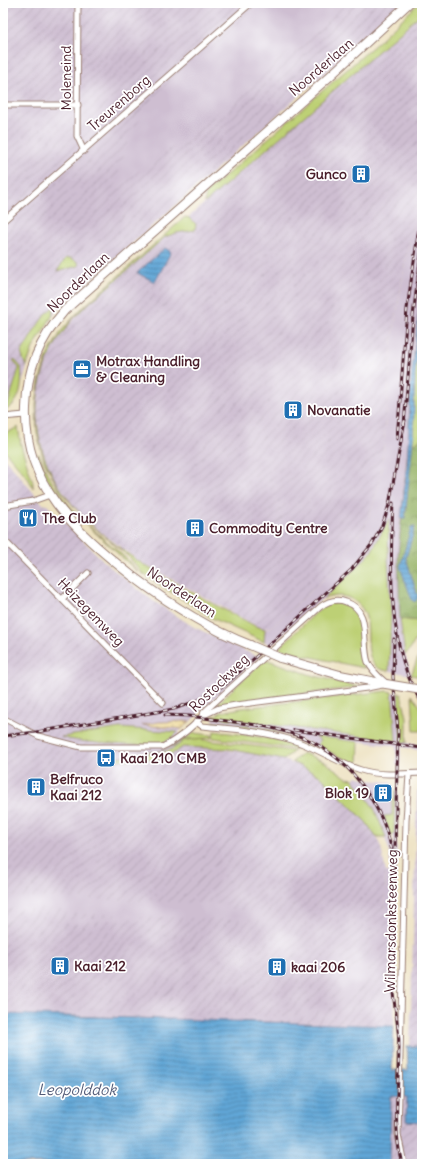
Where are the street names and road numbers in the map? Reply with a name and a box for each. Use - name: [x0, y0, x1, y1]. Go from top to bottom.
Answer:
- street label: Noorderlaan: [285, 34, 357, 100]
- street label: Moleneind: [57, 46, 75, 110]
- street label: Treurenborg: [84, 71, 154, 135]
- street label: Noorderlaan: [43, 248, 113, 316]
- street label: Noorderlaan: [144, 563, 220, 621]
- street label: Heizegemweg: [54, 574, 128, 650]
- street label: Rostockweg: [185, 650, 253, 716]
- street label: Wilmarsdonksteenweg: [381, 849, 401, 993]

